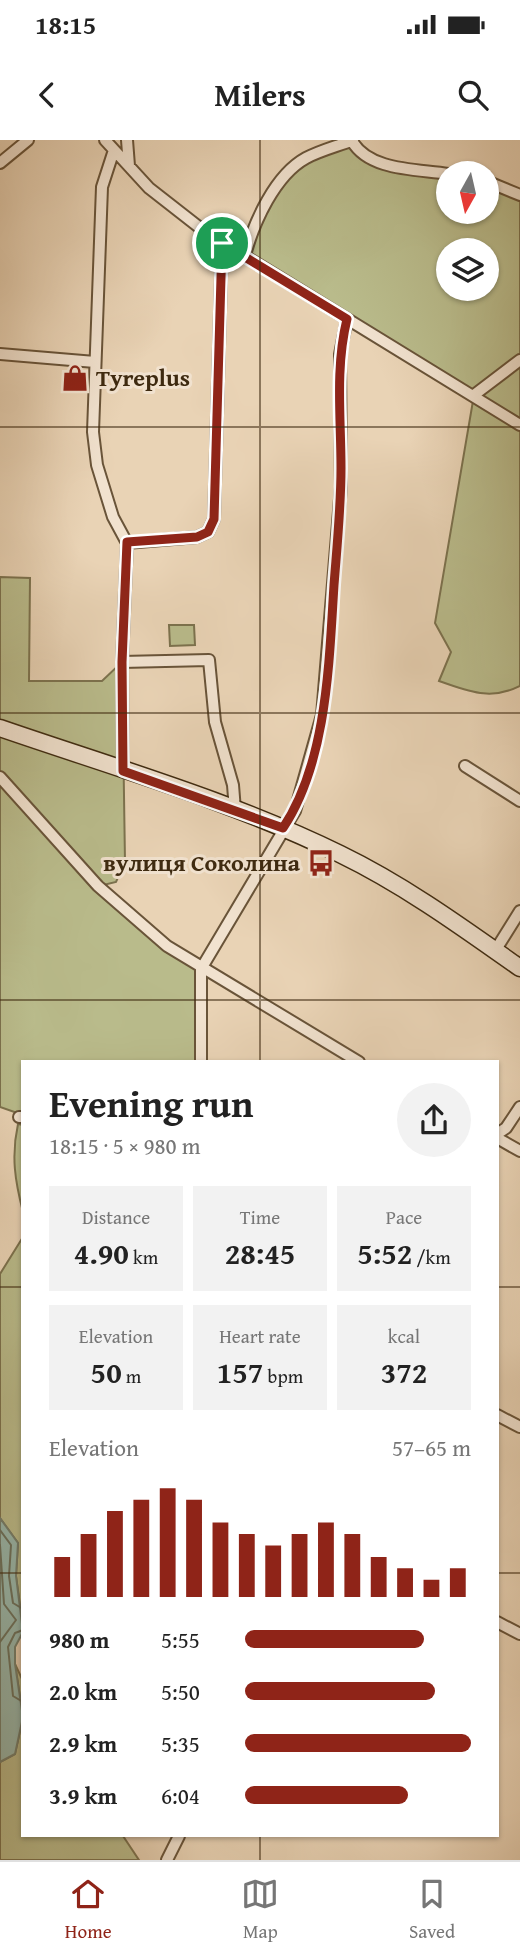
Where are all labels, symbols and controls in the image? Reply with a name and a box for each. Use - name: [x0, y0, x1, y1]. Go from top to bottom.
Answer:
- text: 18:15: [35, 5, 96, 44]
- text: Milers: [214, 71, 306, 118]
- icon: back: [28, 76, 66, 114]
- icon: search: [454, 76, 492, 114]
- north arrow: [436, 161, 499, 224]
- map controls: [436, 161, 499, 301]
- pin: [192, 213, 252, 273]
- icon: arrive: [203, 224, 241, 262]
- button: layers: [436, 238, 499, 301]
- place label: Tyreplus: [96, 360, 190, 395]
- shop icon: Tyreplus: [60, 363, 90, 393]
- place label: вулиця Соколина: [103, 845, 301, 880]
- bus stop icon: вулиця Соколина: [306, 848, 336, 878]
- text: Evening run: [49, 1075, 253, 1131]
- button: share: [397, 1083, 471, 1157]
- text: 18:15 · 5 × 980 m: [49, 1129, 201, 1162]
- text: Distance: [82, 1203, 150, 1231]
- text: Time: [240, 1203, 280, 1231]
- text: Pace: [386, 1203, 422, 1231]
- text: 4.90: [74, 1231, 129, 1275]
- text: 28:45: [225, 1231, 295, 1275]
- text: 5:52: [357, 1231, 412, 1275]
- text: km: [129, 1243, 158, 1271]
- text: /km: [412, 1243, 451, 1271]
- text: Elevation: [79, 1322, 153, 1350]
- text: Heart rate: [219, 1322, 301, 1350]
- text: kcal: [388, 1322, 420, 1350]
- text: 50: [91, 1350, 122, 1394]
- text: 157: [217, 1350, 263, 1394]
- text: 372: [381, 1350, 427, 1394]
- text: m: [122, 1362, 141, 1390]
- text: bpm: [263, 1362, 303, 1390]
- text: Elevation: [49, 1431, 139, 1464]
- text: 57–65 m: [392, 1431, 471, 1464]
- text: 980 m: [49, 1623, 110, 1656]
- text: 5:55: [161, 1623, 200, 1656]
- text: 2.0 km: [49, 1675, 117, 1708]
- text: 5:50: [161, 1675, 200, 1708]
- text: 2.9 km: [49, 1727, 117, 1760]
- text: 5:35: [161, 1727, 200, 1760]
- text: 3.9 km: [49, 1779, 117, 1812]
- text: 6:04: [161, 1779, 200, 1812]
- tab: Home: [65, 1875, 112, 1945]
- tab: Map: [241, 1875, 279, 1945]
- tab: Saved: [409, 1875, 455, 1945]

